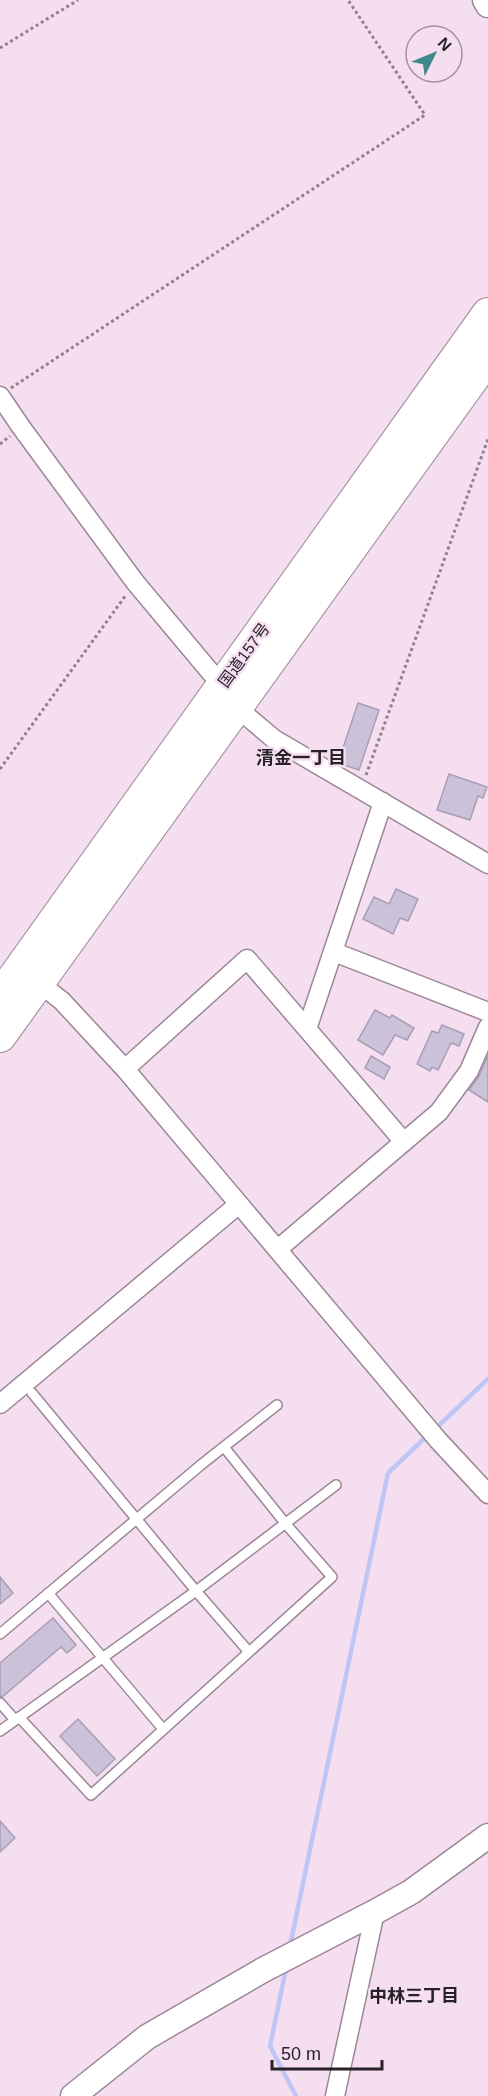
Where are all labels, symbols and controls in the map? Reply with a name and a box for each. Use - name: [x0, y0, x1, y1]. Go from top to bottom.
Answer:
- north arrow: [404, 24, 464, 84]
- text: N: [434, 34, 455, 54]
- street label: 国道157号: [215, 620, 273, 690]
- district label: 清金一丁目: [256, 748, 346, 768]
- district label: 中林三丁目: [369, 1986, 459, 2006]
- scale bar: [272, 2033, 382, 2071]
- text: 50 m: [281, 2044, 321, 2064]

